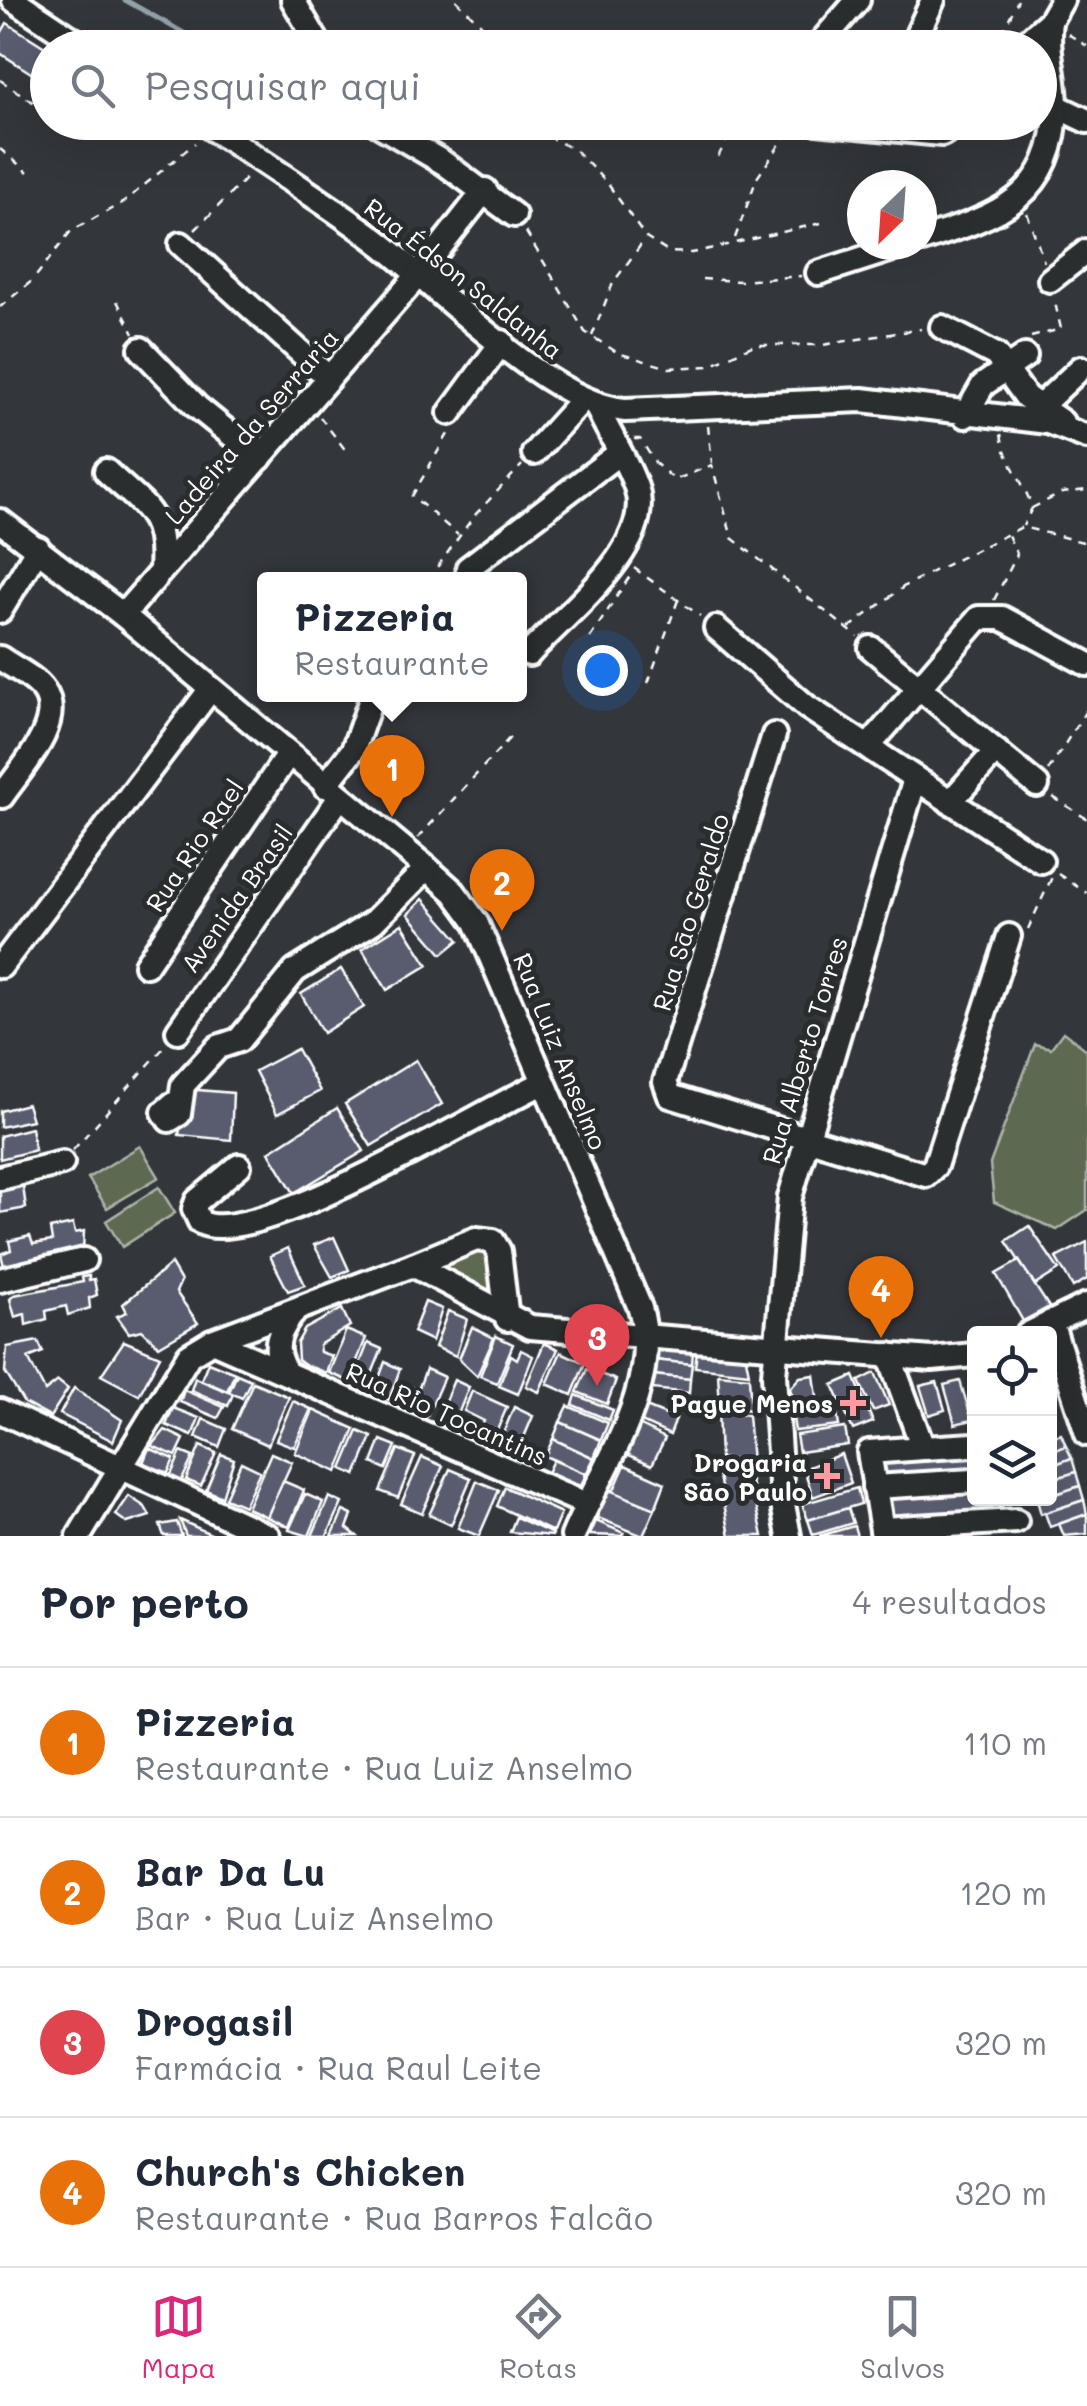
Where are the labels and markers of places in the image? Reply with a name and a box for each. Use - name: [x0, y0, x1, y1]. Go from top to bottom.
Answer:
- pin: 1: [360, 734, 424, 817]
- pin: 2: [470, 848, 534, 931]
- pin: 4: [848, 1256, 914, 1338]
- pin: 3: [564, 1304, 630, 1386]
- place label: Pague Menos: [670, 1387, 833, 1419]
- marker: Pague Menos: [842, 1392, 864, 1414]
- place label: Drogaria São Paulo: [683, 1446, 807, 1507]
- marker: Drogaria São Paulo: [816, 1465, 838, 1487]

